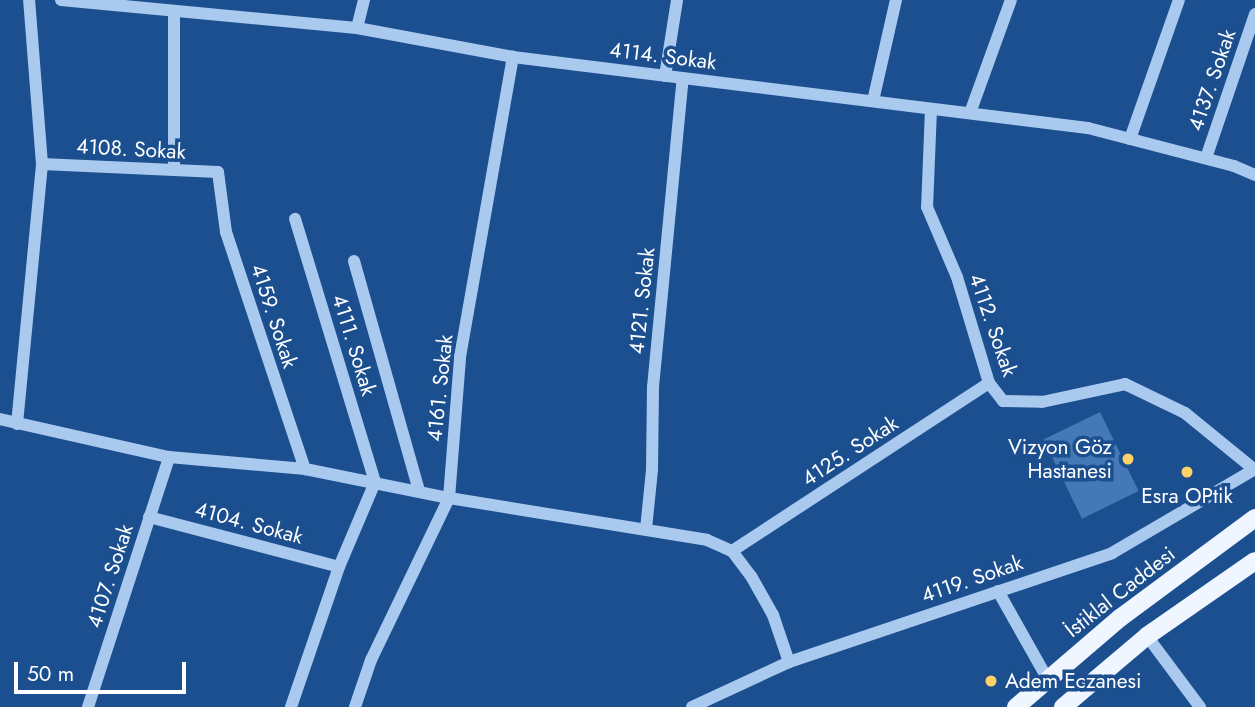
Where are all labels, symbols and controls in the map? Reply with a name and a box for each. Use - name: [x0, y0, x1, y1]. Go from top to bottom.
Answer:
- street label: 4137. Sokak: [1183, 26, 1241, 134]
- street label: 4114. Sokak: [608, 37, 718, 75]
- street label: 4108. Sokak: [76, 134, 186, 164]
- street label: 4121. Sokak: [624, 246, 660, 356]
- street label: 4159. Sokak: [245, 261, 303, 371]
- street label: 4112. Sokak: [964, 270, 1022, 380]
- street label: 4111. Sokak: [327, 291, 381, 399]
- street label: 4161. Sokak: [422, 333, 458, 443]
- street label: 4125. Sokak: [797, 411, 903, 491]
- place label: Vizyon Göz Hastanesi: [1008, 434, 1112, 484]
- marker: Vizyon Göz Hastanesi: [1118, 449, 1138, 469]
- marker: Esra OPtik: [1179, 464, 1195, 480]
- place label: Esra OPtik: [1141, 483, 1233, 509]
- street label: 4104. Sokak: [192, 497, 306, 549]
- street label: 4107. Sokak: [81, 521, 139, 631]
- street label: İstiklal Caddesi: [1060, 541, 1180, 643]
- street label: 4119. Sokak: [918, 550, 1026, 608]
- scale bar: [18, 648, 189, 692]
- text: 50 m: [27, 659, 74, 689]
- place label: Adem Eczanesi: [1005, 668, 1141, 694]
- marker: Adem Eczanesi: [983, 673, 999, 689]

